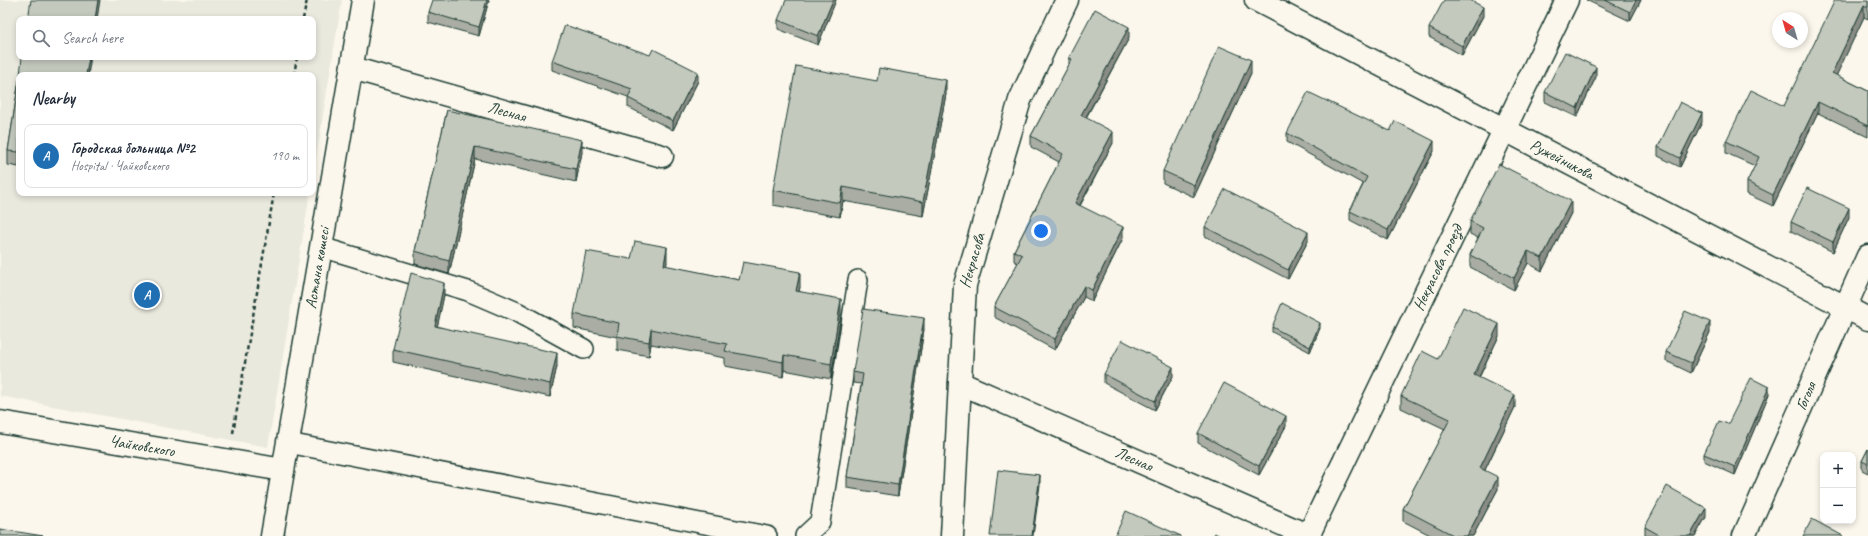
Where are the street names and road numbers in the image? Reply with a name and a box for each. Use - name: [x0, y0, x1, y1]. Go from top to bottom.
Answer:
- street label: Лесная: [486, 97, 530, 127]
- street label: Ружейникова: [1527, 135, 1598, 185]
- street label: Некрасова проезд: [1408, 220, 1468, 314]
- street label: Астана көшесі: [301, 224, 335, 310]
- street label: Некрасова: [955, 230, 990, 290]
- street label: Гоголя: [1791, 378, 1822, 413]
- street label: Чайковского: [108, 431, 177, 462]
- street label: Лесная: [1112, 442, 1157, 477]

